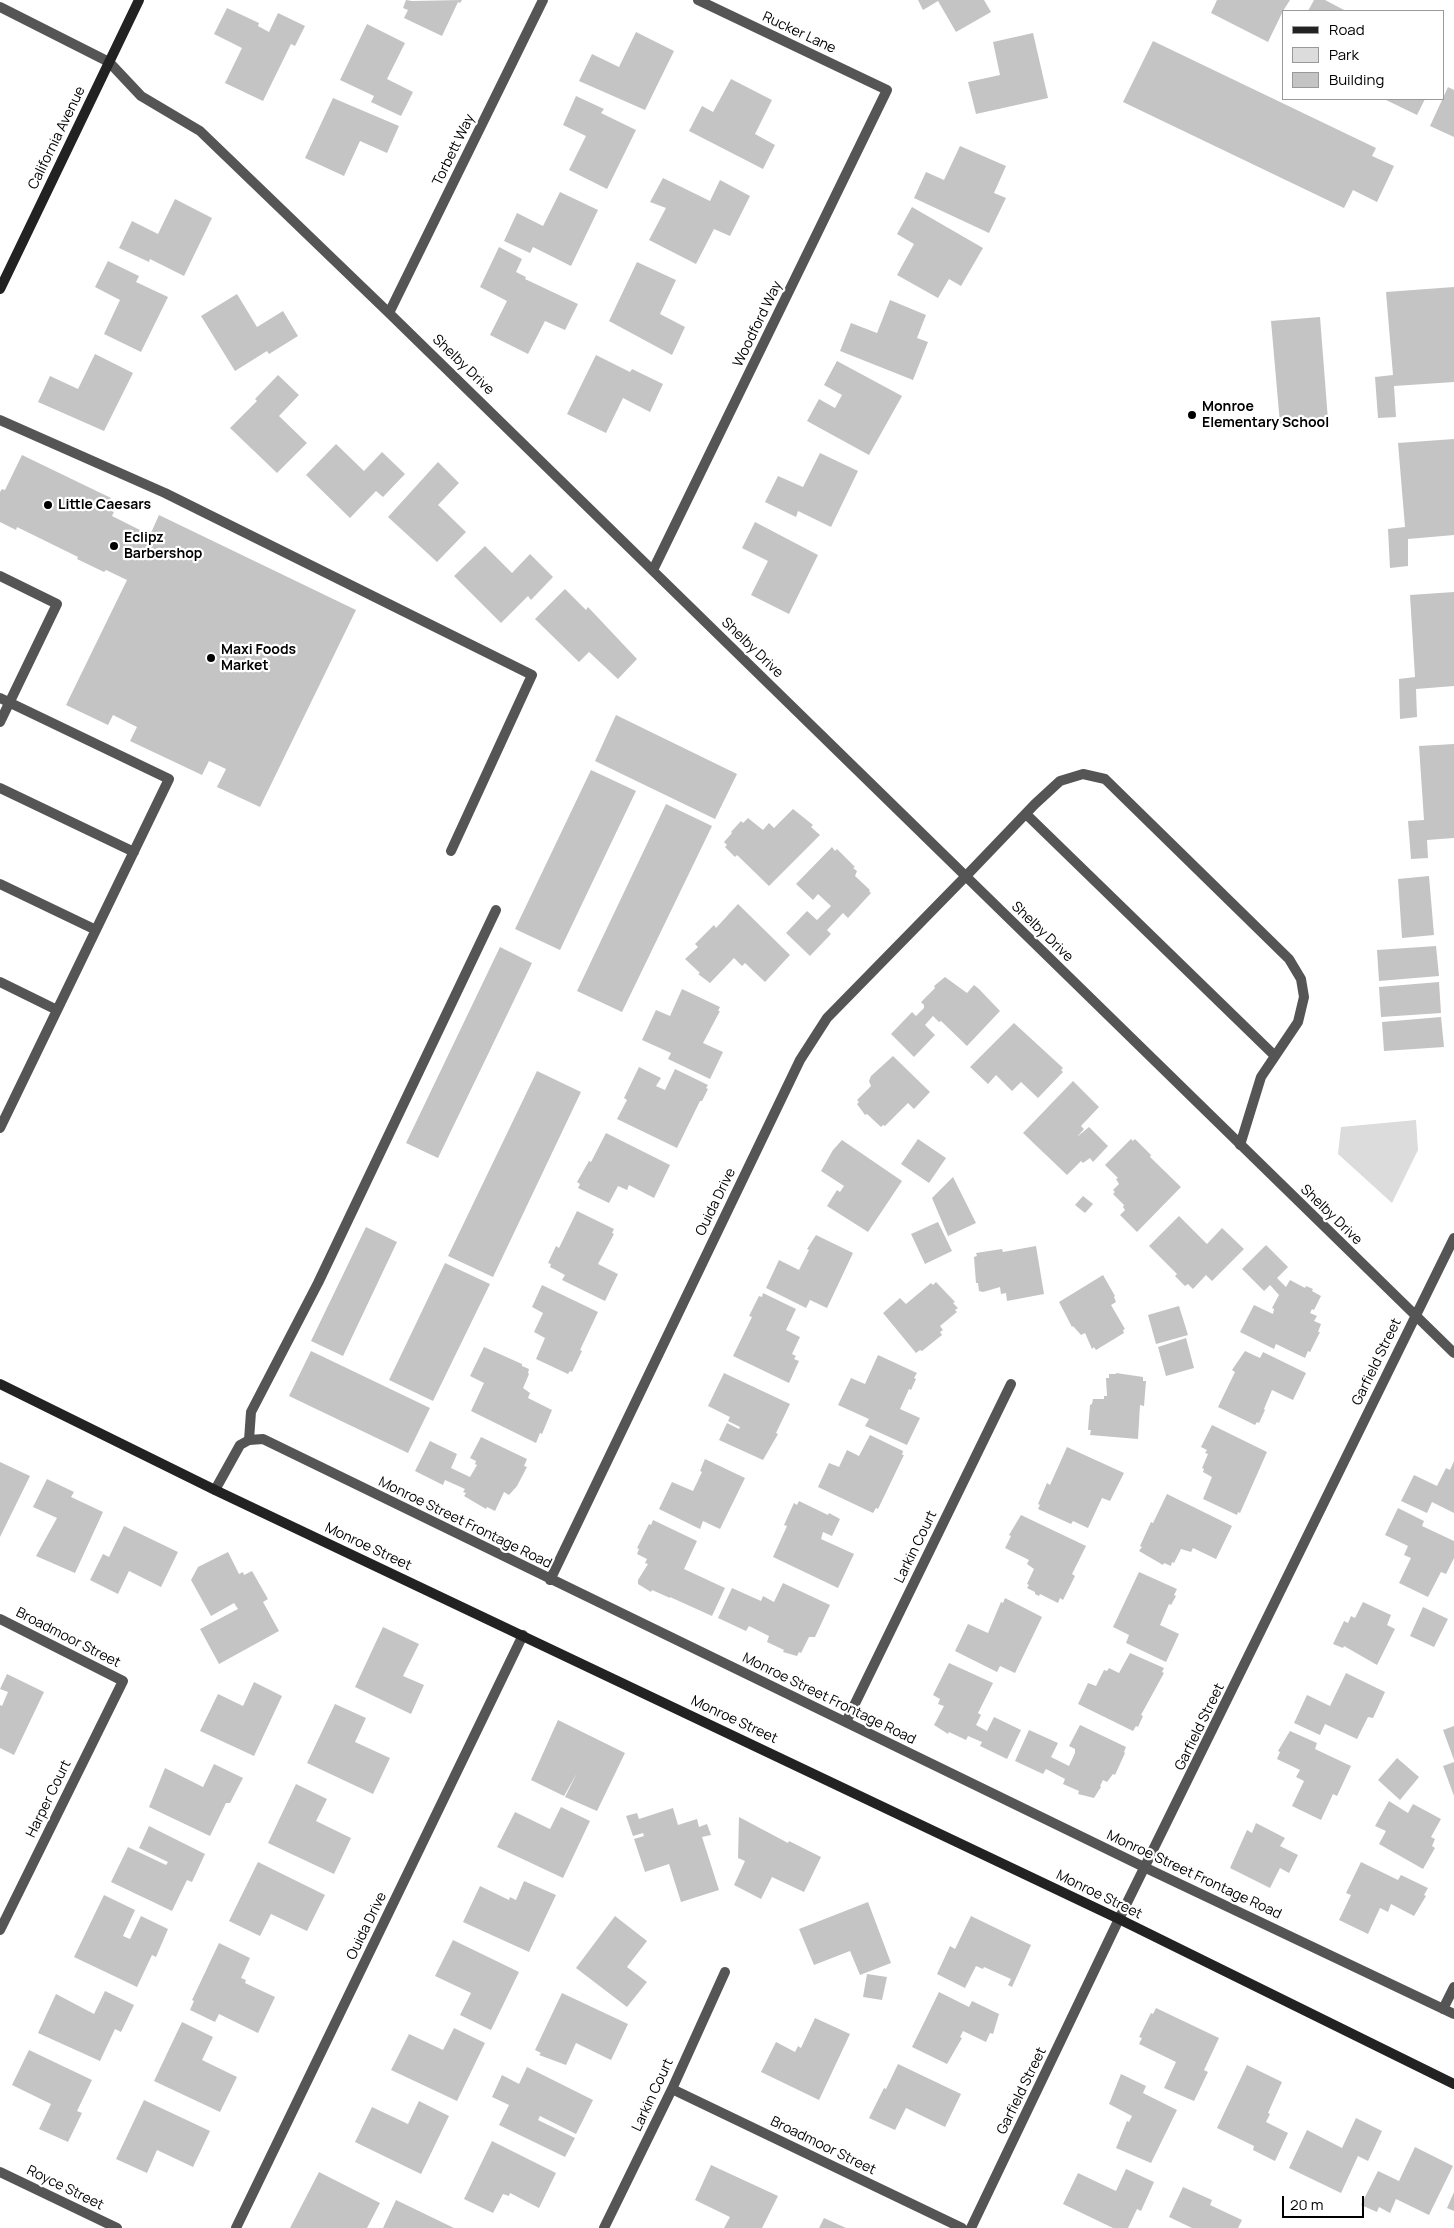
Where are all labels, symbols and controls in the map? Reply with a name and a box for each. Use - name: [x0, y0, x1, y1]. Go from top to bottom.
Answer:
- street label: Rucker Lane: [760, 9, 838, 57]
- legend: [1282, 10, 1444, 100]
- text: Road: [1329, 19, 1365, 40]
- text: Park: [1329, 44, 1359, 65]
- text: Building: [1329, 69, 1384, 90]
- street label: California Avenue: [25, 84, 89, 192]
- street label: Torbett Way: [429, 112, 479, 188]
- street label: Woodford Way: [730, 278, 786, 370]
- street label: Shelby Drive: [429, 331, 497, 399]
- place label: Monroe Elementary School: [1202, 399, 1329, 432]
- marker: Monroe Elementary School: [1186, 409, 1198, 421]
- place label: Little Caesars: [58, 497, 151, 513]
- marker: Little Caesars: [42, 499, 54, 511]
- place label: Eclipz Barbershop: [124, 530, 202, 562]
- marker: Eclipz Barbershop: [108, 540, 120, 552]
- street label: Shelby Drive: [718, 614, 786, 682]
- place label: Maxi Foods Market: [221, 642, 296, 674]
- marker: Maxi Foods Market: [205, 652, 217, 664]
- street label: Shelby Drive: [1008, 898, 1076, 966]
- street label: Ouida Drive: [692, 1165, 740, 1239]
- street label: Shelby Drive: [1297, 1181, 1365, 1249]
- street label: Garfield Street: [1349, 1316, 1405, 1408]
- street label: Monroe Street Frontage Road: [376, 1474, 554, 1572]
- street label: Larkin Court: [891, 1508, 941, 1586]
- street label: Monroe Street: [322, 1520, 414, 1574]
- street label: Broadmoor Street: [13, 1604, 123, 1672]
- street label: Monroe Street Frontage Road: [740, 1650, 918, 1748]
- street label: Garfield Street: [1172, 1681, 1228, 1773]
- street label: Monroe Street: [688, 1693, 780, 1747]
- street label: Harper Court: [23, 1758, 75, 1840]
- street label: Monroe Street Frontage Road: [1104, 1827, 1284, 1923]
- street label: Monroe Street: [1053, 1867, 1145, 1923]
- street label: Ouida Drive: [343, 1889, 391, 1963]
- street label: Garfield Street: [994, 2045, 1050, 2137]
- street label: Larkin Court: [629, 2056, 677, 2134]
- street label: Broadmoor Street: [768, 2113, 878, 2179]
- street label: Royce Street: [24, 2162, 106, 2214]
- scale bar: [1284, 2186, 1366, 2218]
- text: 20 m: [1290, 2194, 1323, 2215]

